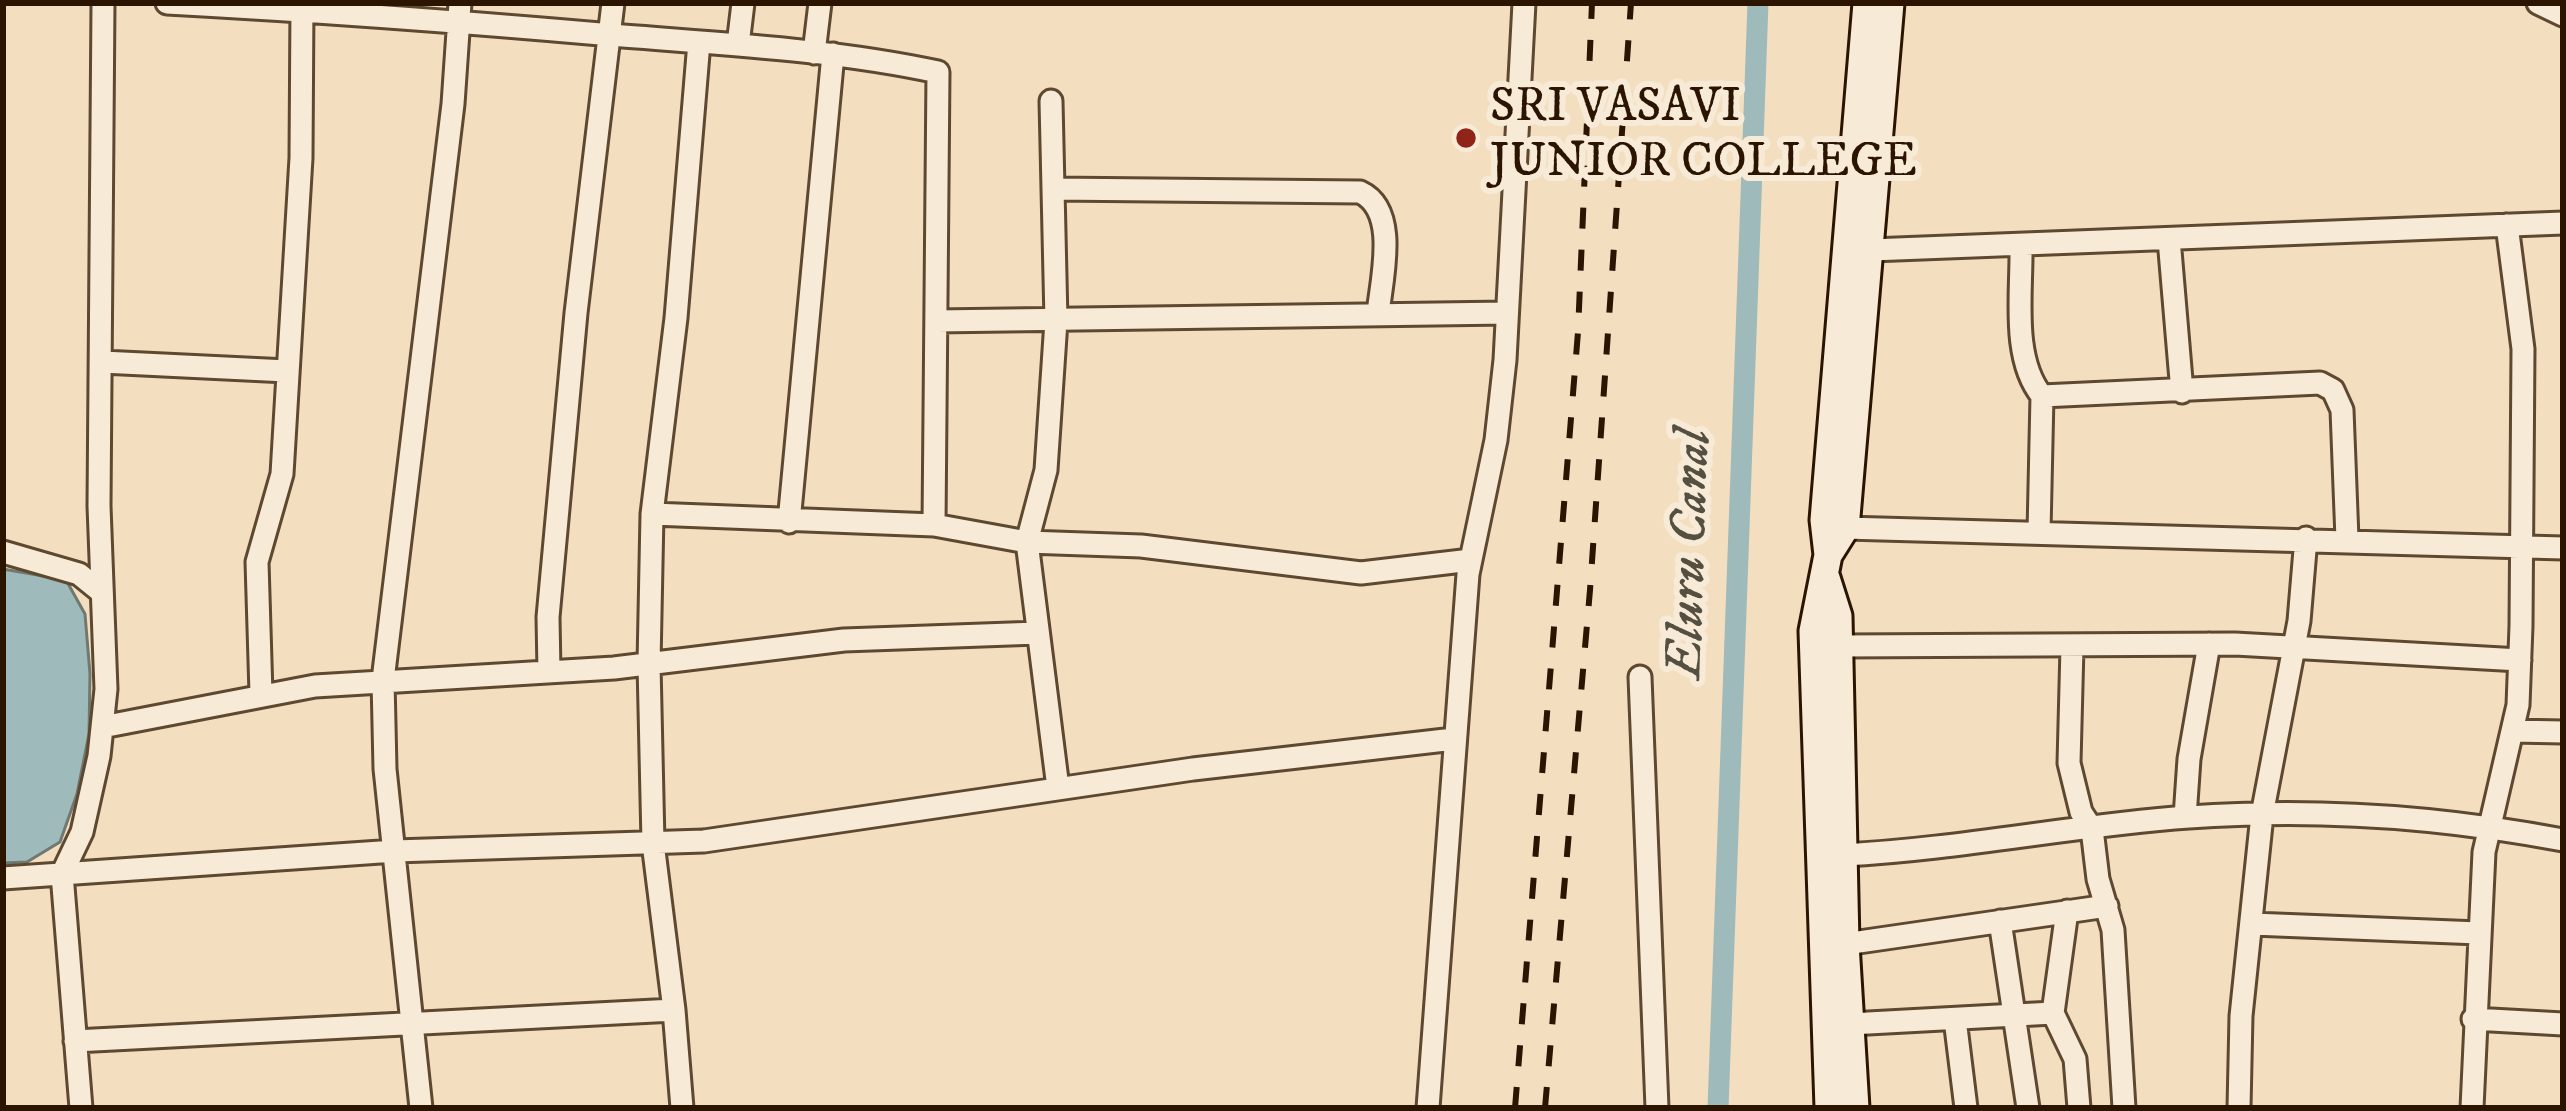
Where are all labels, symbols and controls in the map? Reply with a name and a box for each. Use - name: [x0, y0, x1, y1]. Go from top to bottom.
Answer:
- place label: SRI VASAVI JUNIOR COLLEGE: [1490, 81, 1917, 194]
- marker: SRI VASAVI JUNIOR COLLEGE: [1453, 125, 1479, 151]
- water label: Eluru Canal: [1658, 428, 1728, 680]

